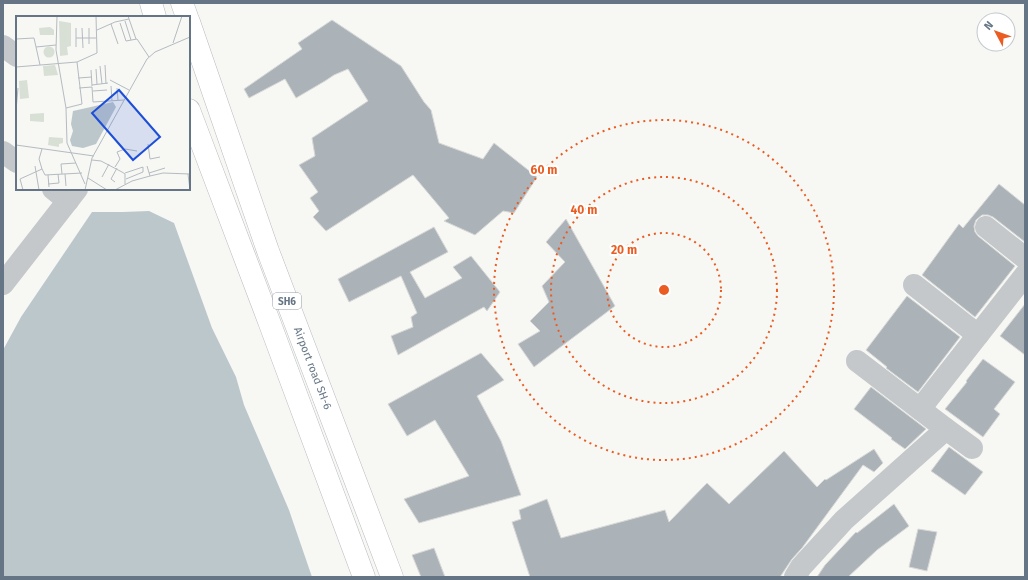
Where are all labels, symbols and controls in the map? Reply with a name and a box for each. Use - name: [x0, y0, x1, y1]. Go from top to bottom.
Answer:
- north arrow: [976, 12, 1016, 52]
- inset map: [16, 16, 190, 190]
- text: N: [982, 19, 996, 33]
- text: 60 m: [531, 163, 557, 177]
- text: 40 m: [571, 203, 597, 217]
- text: 20 m: [611, 243, 637, 257]
- centre of rings: [657, 283, 671, 297]
- road number: SH6: [273, 293, 301, 309]
- street label: Airport road SH-6: [291, 325, 334, 411]

